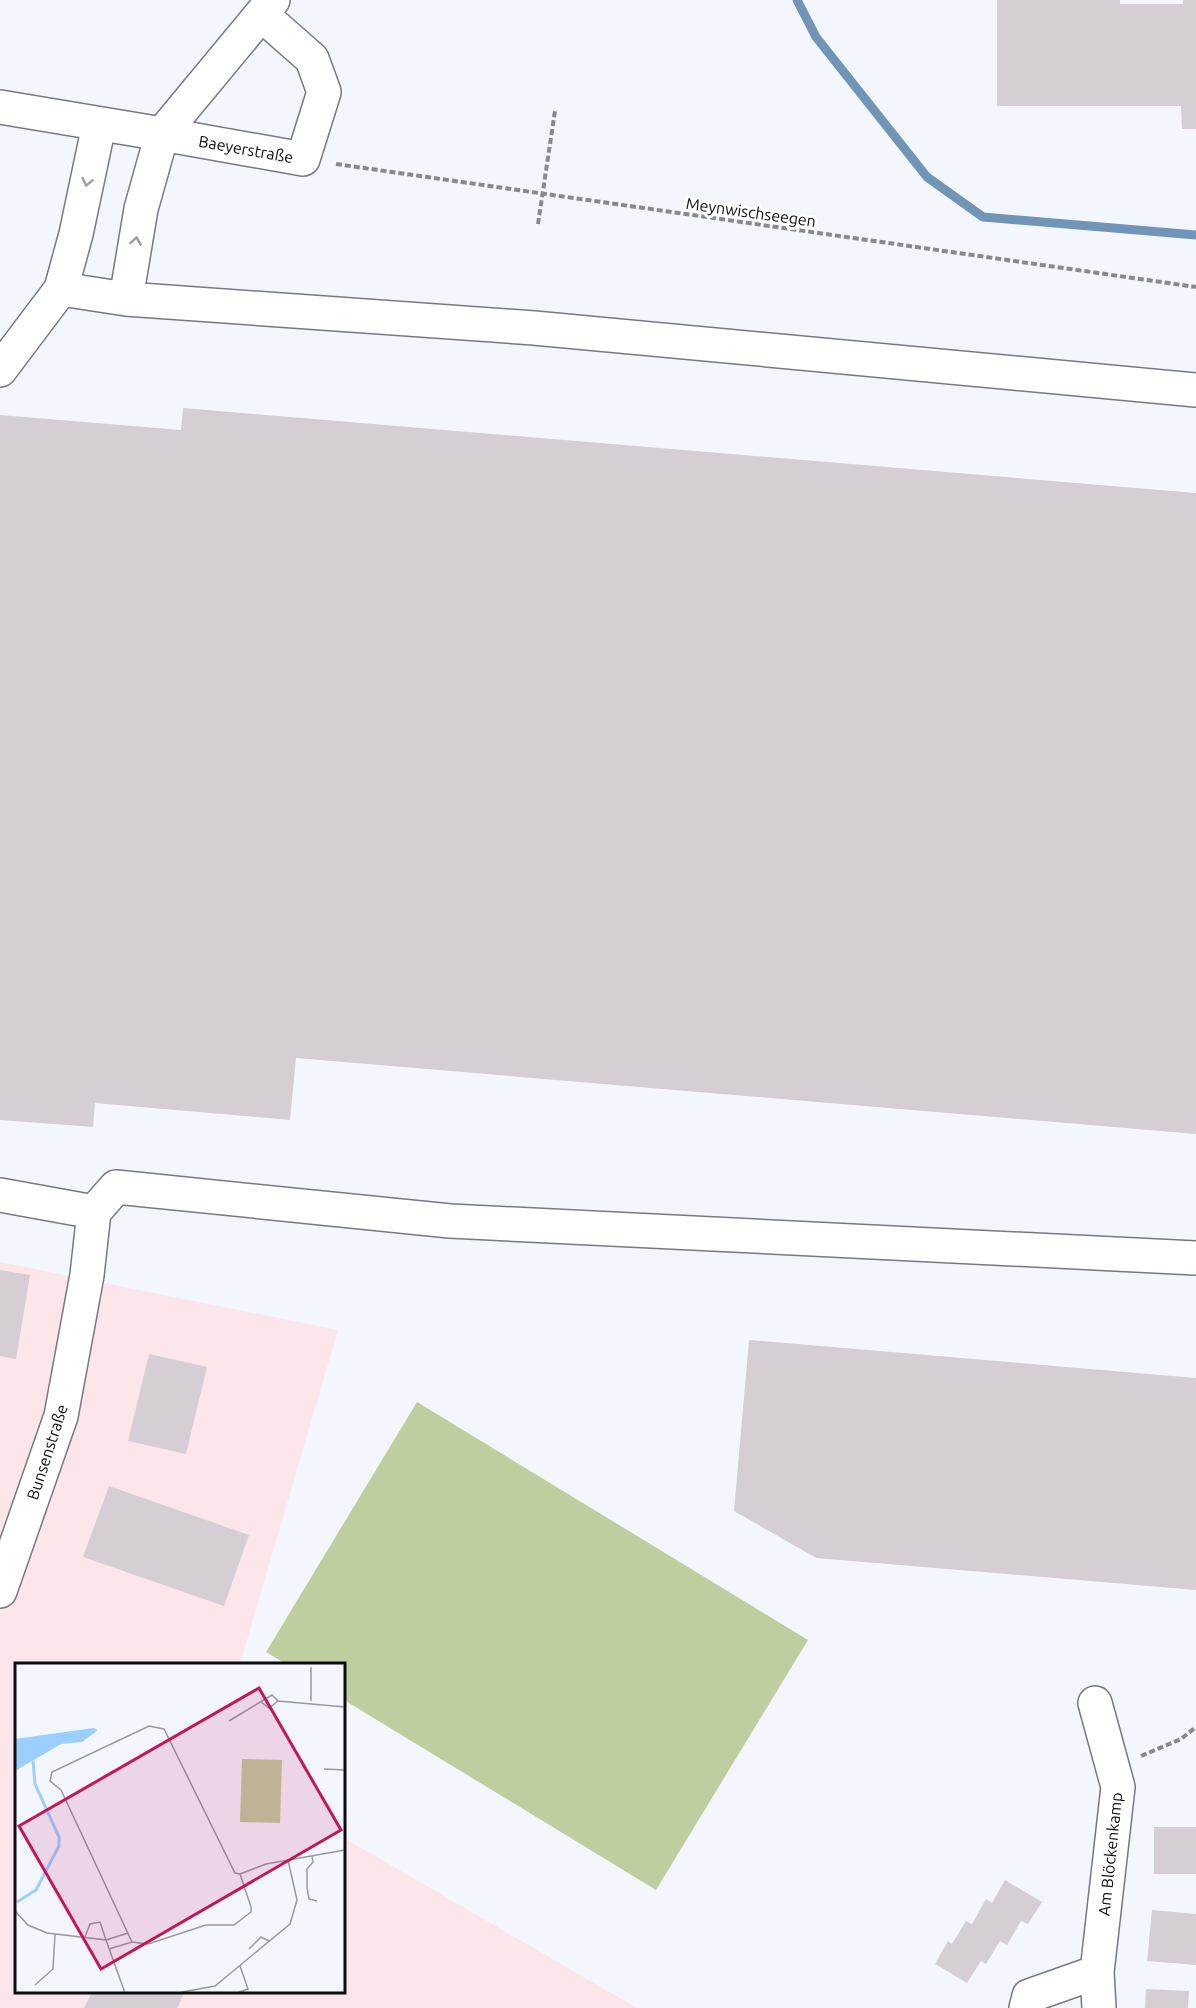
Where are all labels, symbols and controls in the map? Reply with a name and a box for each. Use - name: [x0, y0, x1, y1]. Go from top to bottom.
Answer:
- street label: Baeyerstraße: [197, 132, 295, 166]
- one-way arrow: [81, 177, 94, 187]
- street label: Meynwischseegen: [685, 194, 817, 230]
- one-way arrow: [129, 236, 141, 246]
- street label: Bunsenstraße: [23, 1402, 71, 1502]
- inset map: [15, 1663, 345, 1993]
- street label: Am Blöckenkamp: [1095, 1791, 1125, 1917]

